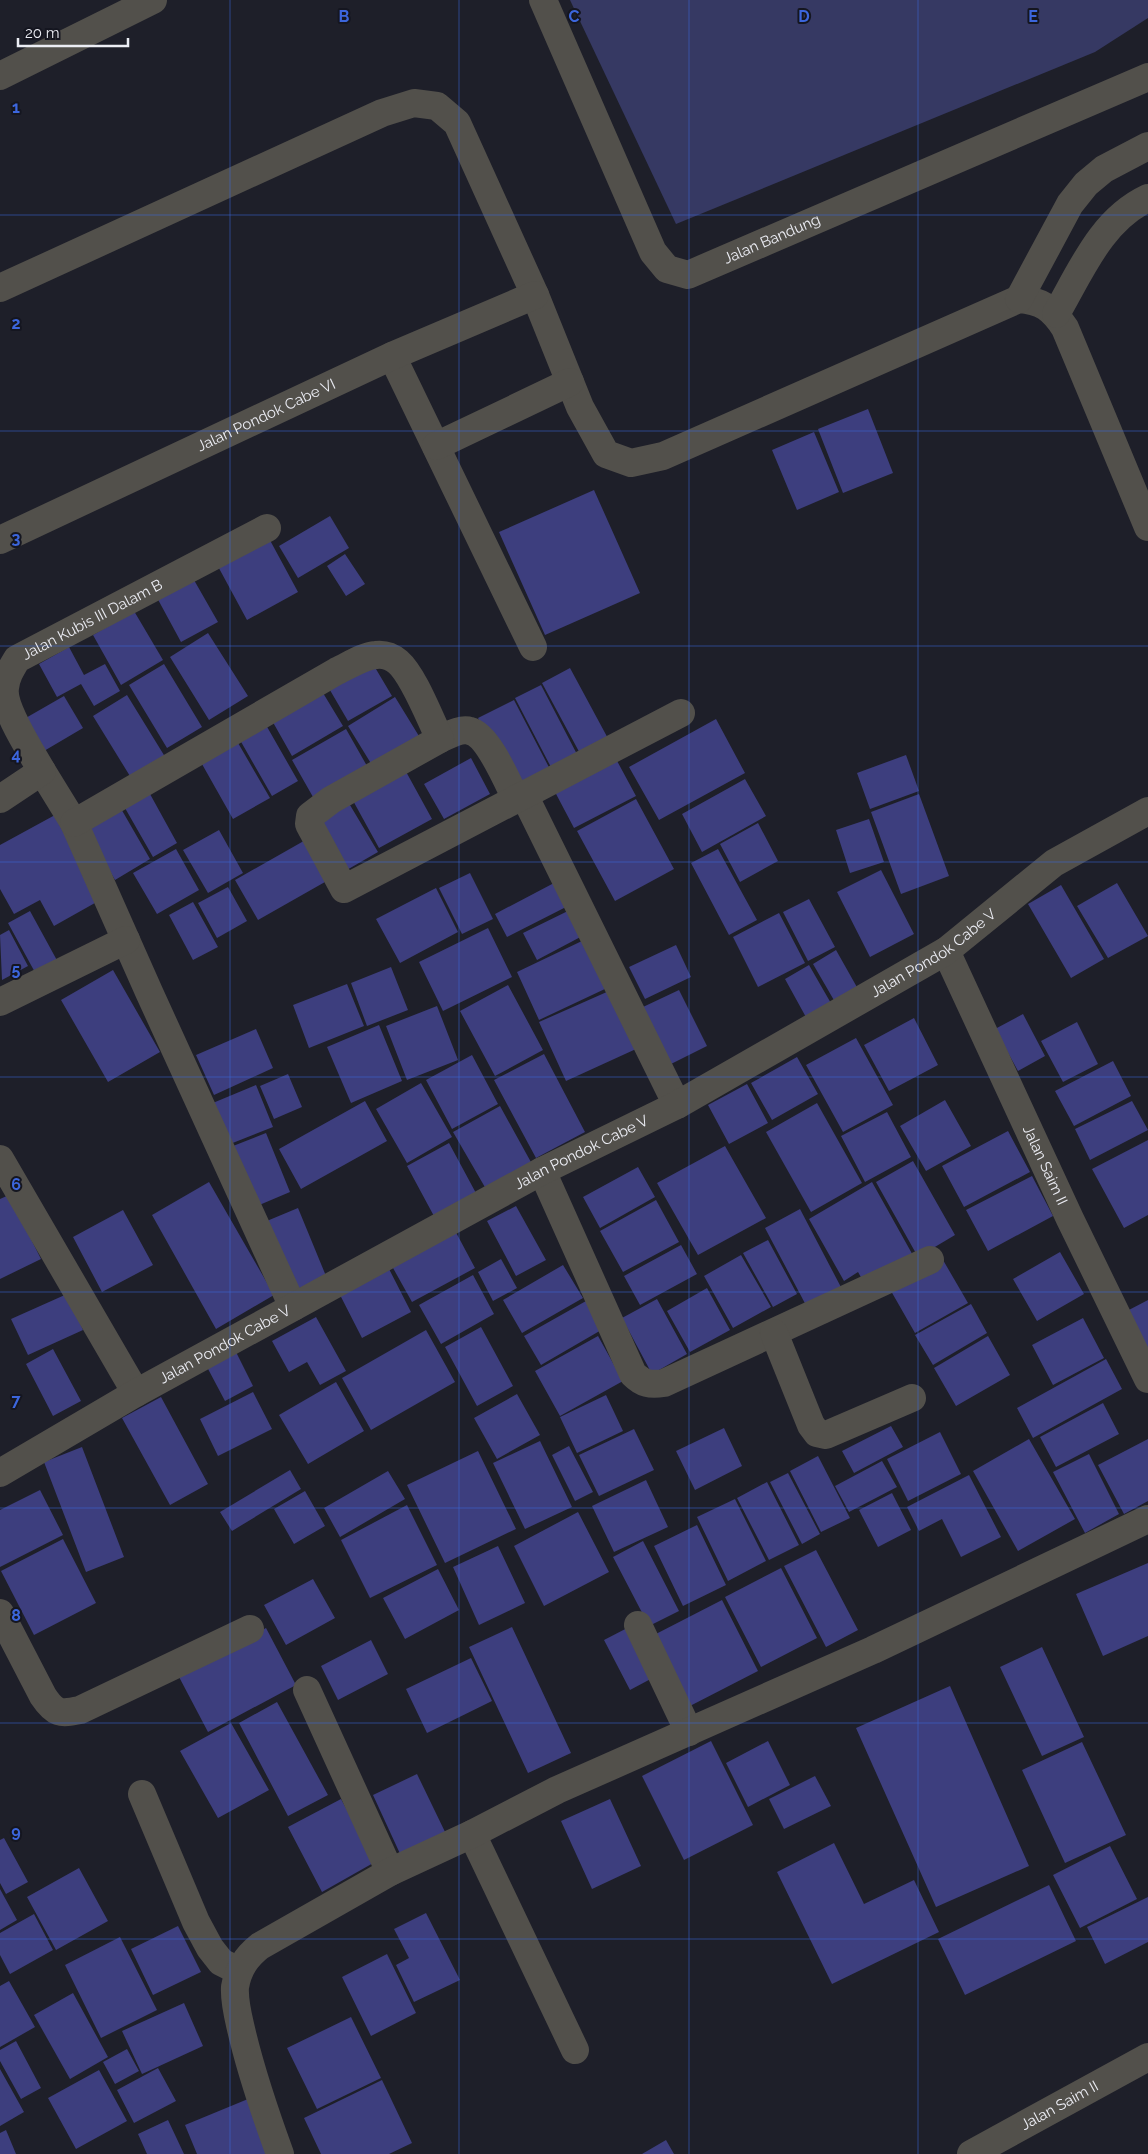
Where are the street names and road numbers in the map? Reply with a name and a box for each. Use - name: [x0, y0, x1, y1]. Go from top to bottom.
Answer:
- street label: Jalan Bandung: [721, 210, 823, 268]
- street label: Jalan Pondok Cabe VI: [194, 375, 338, 455]
- street label: Jalan Kubis III Dalam B: [19, 575, 165, 664]
- street label: Jalan Pondok Cabe V: [867, 905, 1000, 1001]
- street label: Jalan Pondok Cabe V: [511, 1111, 651, 1193]
- street label: Jalan Saim II: [1019, 1122, 1071, 1208]
- street label: Jalan Pondok Cabe V: [156, 1301, 294, 1388]
- street label: Jalan Saim II: [1018, 2077, 1102, 2134]

